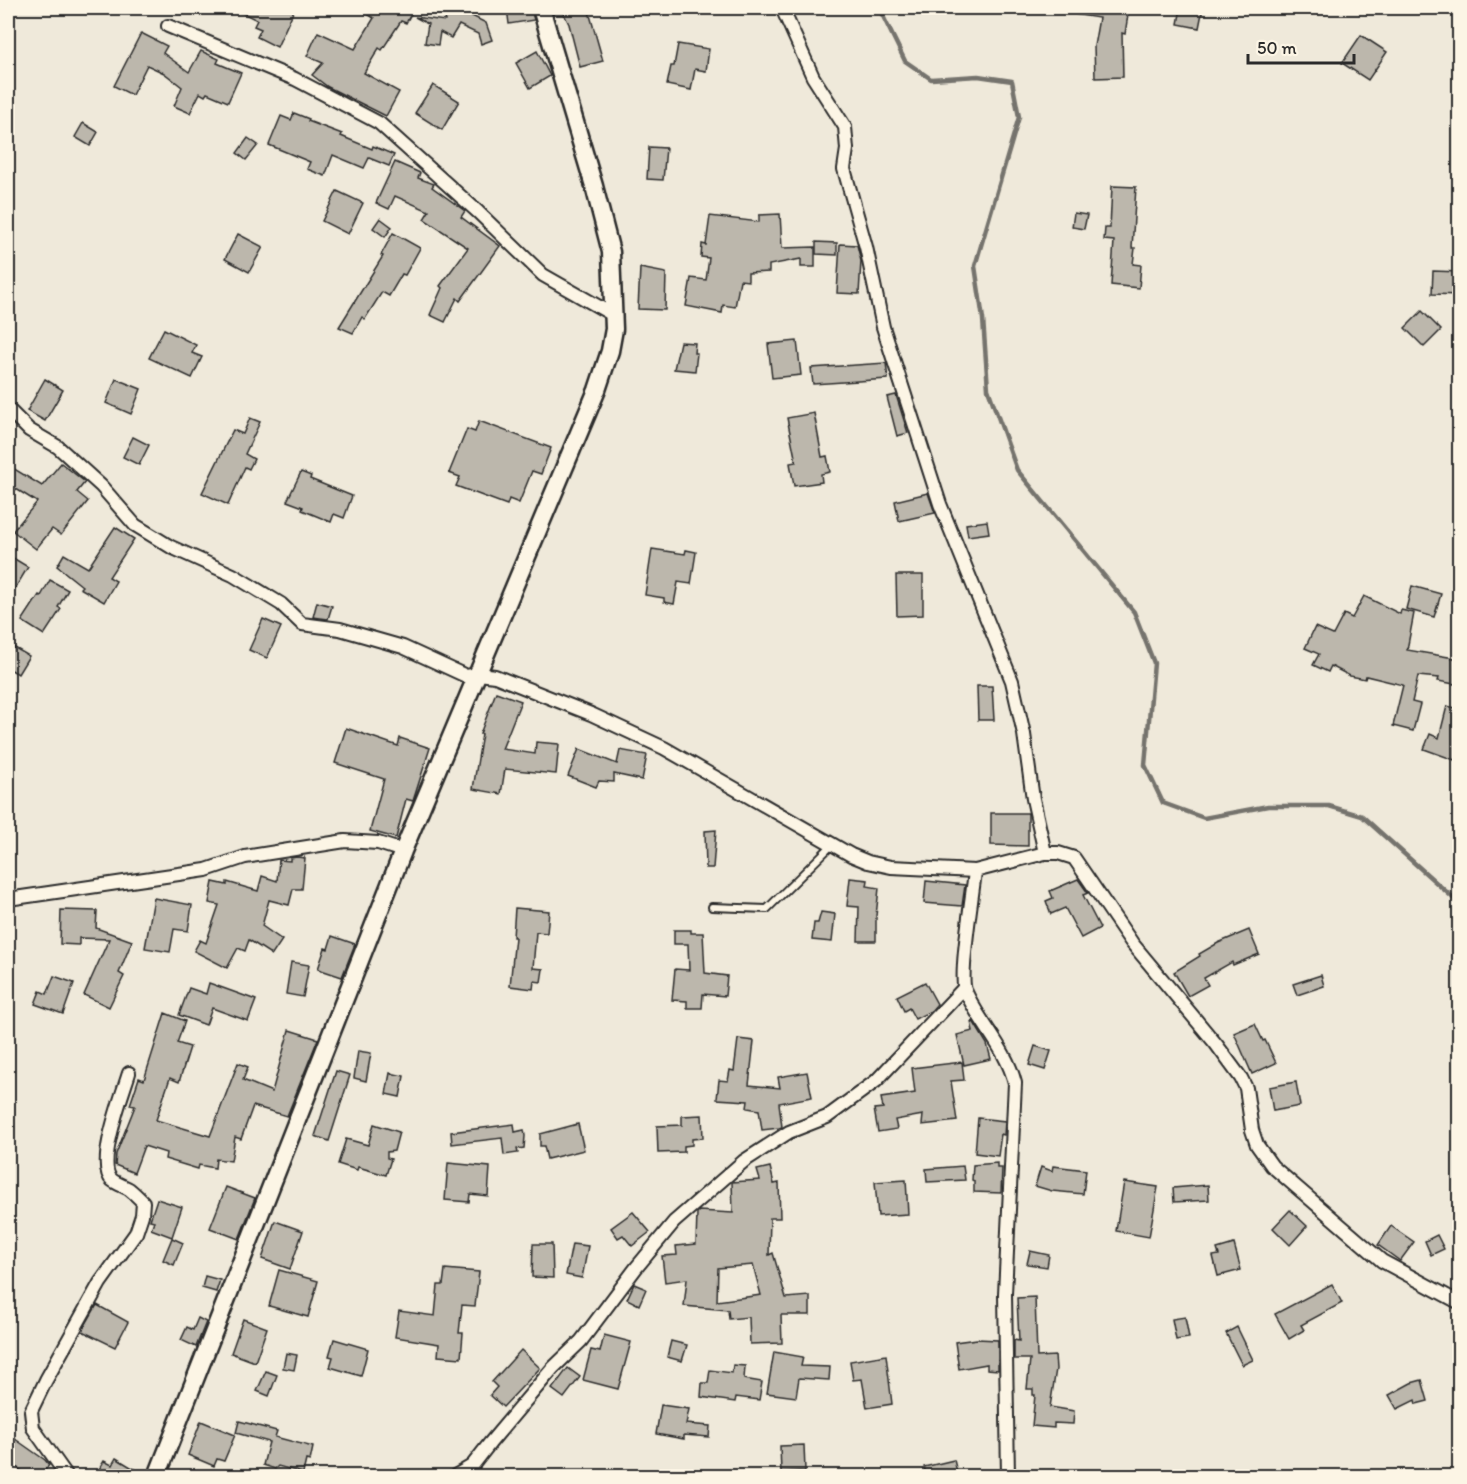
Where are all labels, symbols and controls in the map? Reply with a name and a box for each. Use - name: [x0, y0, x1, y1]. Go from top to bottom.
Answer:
- scale bar: [1248, 27, 1354, 65]
- text: 50 m: [1257, 37, 1297, 59]

